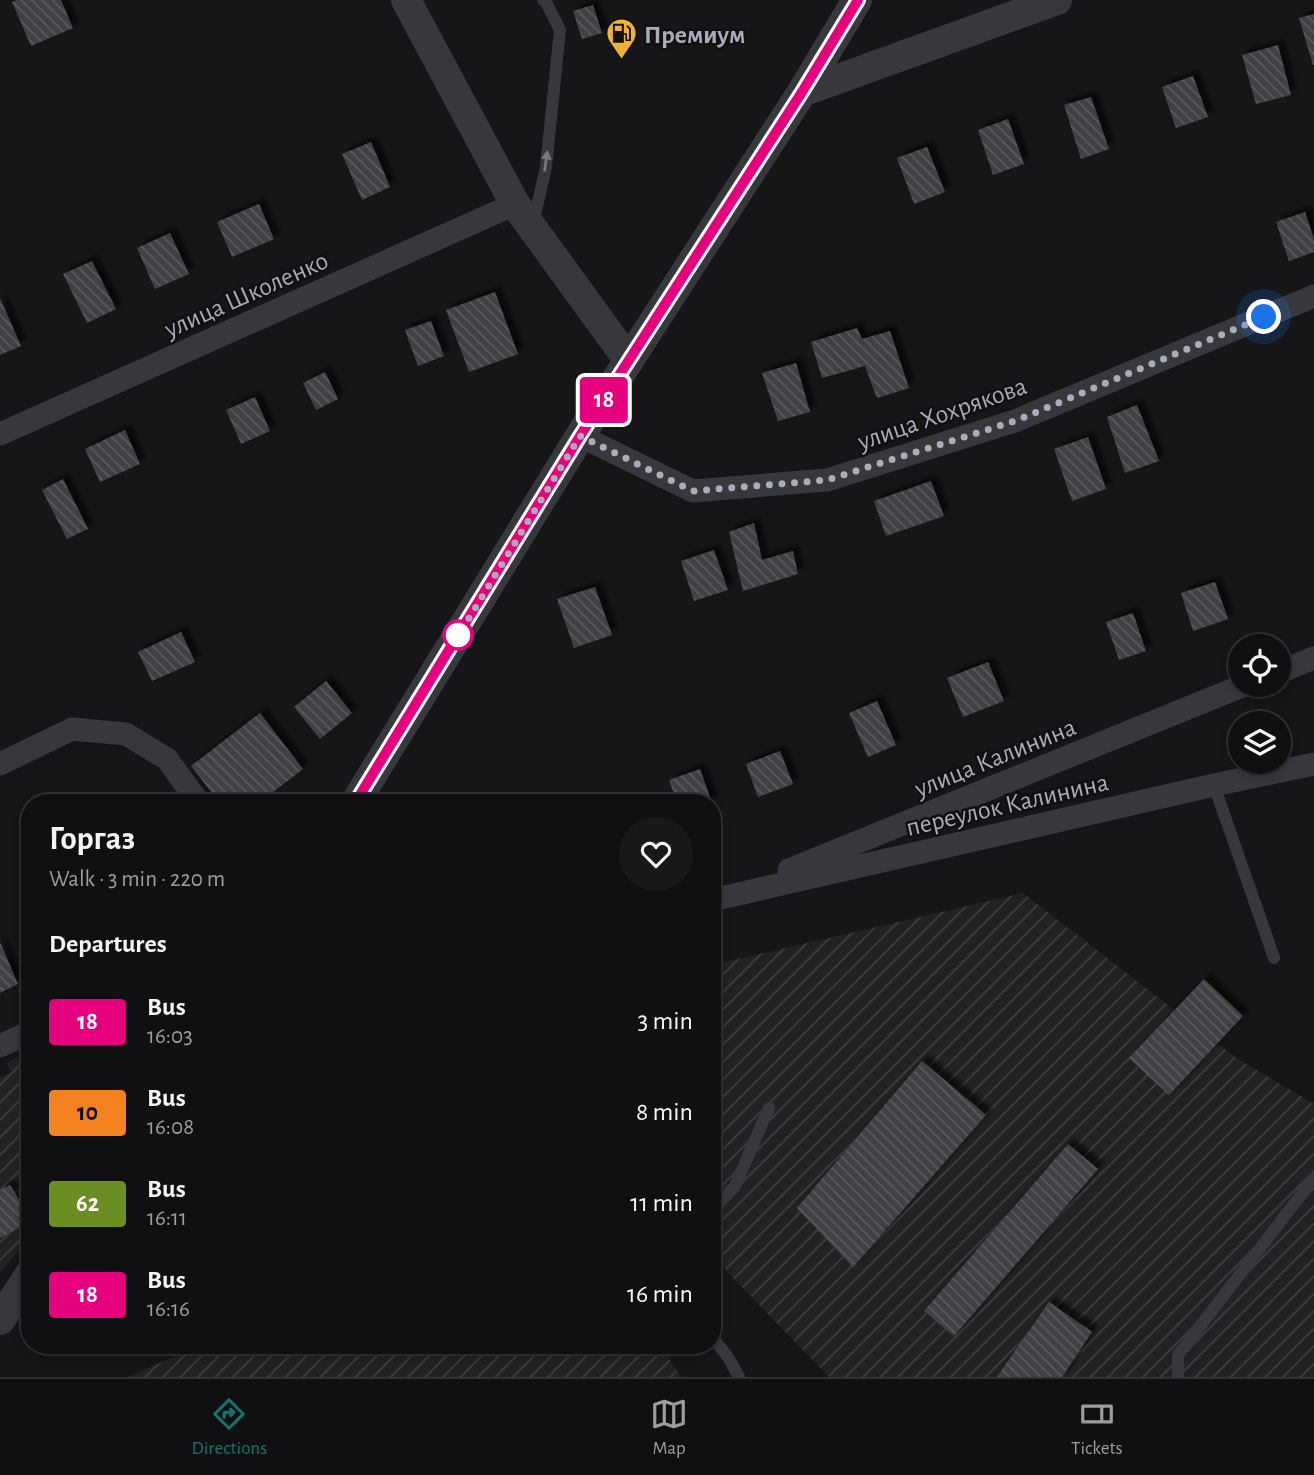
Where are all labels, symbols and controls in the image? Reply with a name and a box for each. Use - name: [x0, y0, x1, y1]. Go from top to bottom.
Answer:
- fuel station icon: Премиум: [604, 17, 638, 61]
- place label: Премиум: [644, 22, 745, 48]
- one-way arrow: [541, 150, 552, 172]
- street label: улица Школенко: [160, 247, 332, 343]
- your location: [1246, 299, 1281, 334]
- street label: улица Хохрякова: [854, 373, 1030, 455]
- line badge: 18: [572, 377, 636, 423]
- text: 18: [594, 388, 614, 412]
- unlabelled marker: [443, 620, 473, 650]
- map controls: [1228, 634, 1291, 774]
- button: locate: [1228, 634, 1291, 697]
- button: layers: [1228, 711, 1291, 774]
- street label: улица Калинина: [910, 714, 1080, 802]
- street label: переулок Калинина: [903, 769, 1111, 841]
- button: heart: [619, 817, 693, 891]
- text: Горгаз: [49, 823, 135, 856]
- text: Walk · 3 min · 220 m: [49, 868, 225, 891]
- text: Departures: [49, 931, 167, 957]
- text: Bus: [147, 994, 186, 1020]
- text: 3 min: [637, 1008, 693, 1034]
- text: 18: [77, 1010, 98, 1034]
- text: 16:03: [147, 1025, 193, 1048]
- text: Bus: [147, 1085, 186, 1111]
- text: 8 min: [636, 1099, 693, 1125]
- text: 10: [77, 1101, 98, 1125]
- text: 16:08: [147, 1116, 194, 1139]
- text: Bus: [147, 1176, 186, 1202]
- text: 11 min: [630, 1190, 693, 1216]
- text: 62: [76, 1192, 99, 1216]
- text: 16:11: [147, 1207, 187, 1230]
- text: Bus: [147, 1267, 186, 1293]
- text: 16 min: [627, 1281, 693, 1307]
- text: 18: [77, 1283, 98, 1307]
- text: 16:16: [147, 1298, 190, 1321]
- tab: Directions: [191, 1395, 267, 1460]
- tab: Map: [650, 1395, 688, 1460]
- tab: Tickets: [1071, 1395, 1123, 1460]

